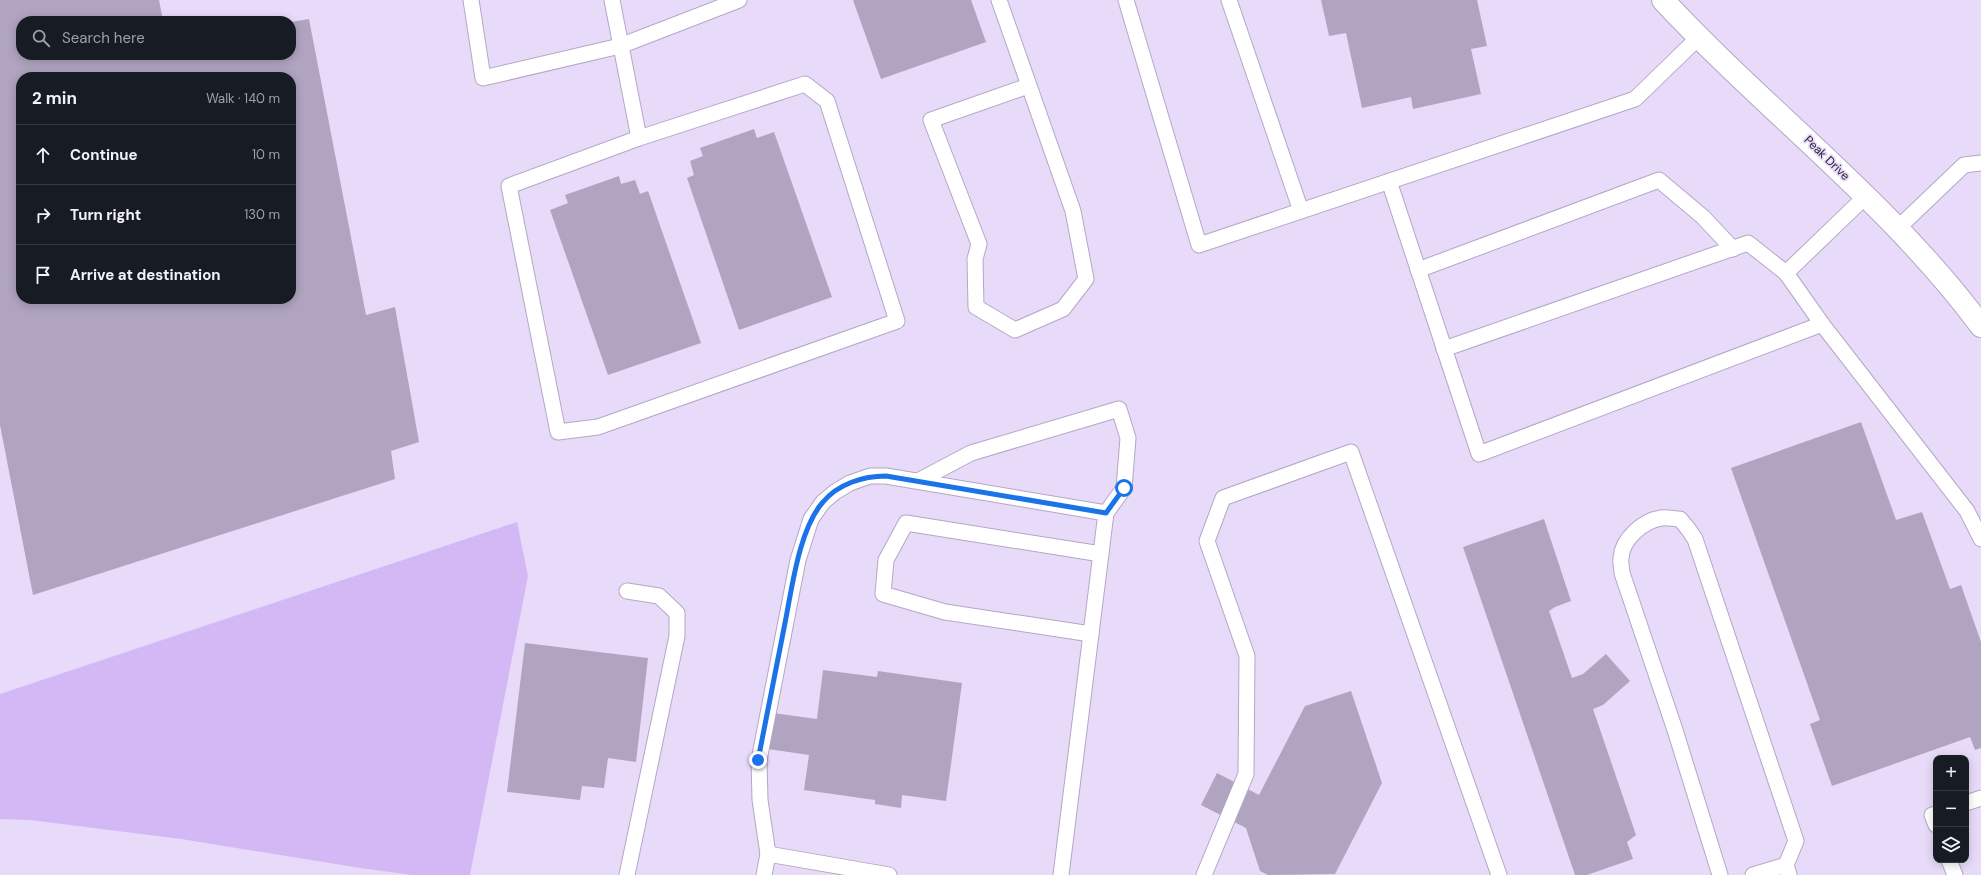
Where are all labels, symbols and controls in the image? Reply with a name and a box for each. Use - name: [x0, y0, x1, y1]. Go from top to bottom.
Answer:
- search box: [16, 16, 296, 60]
- icon: search: [30, 27, 52, 49]
- text: Search here: [62, 28, 145, 48]
- text: 2 min: [32, 87, 77, 109]
- text: Walk · 140 m: [206, 90, 280, 107]
- street label: Peak Drive: [1801, 132, 1853, 184]
- icon: ahead: [32, 144, 54, 166]
- text: Continue: [70, 145, 138, 165]
- text: 10 m: [252, 146, 280, 163]
- icon: right: [32, 204, 54, 226]
- text: Turn right: [70, 205, 141, 225]
- text: 130 m: [244, 206, 280, 223]
- icon: arrive: [32, 264, 54, 286]
- text: Arrive at destination: [70, 265, 221, 285]
- route start: [1115, 479, 1133, 497]
- route end: [749, 751, 767, 769]
- map controls: [1933, 755, 1969, 863]
- button: +: [1933, 755, 1969, 791]
- button: −: [1933, 791, 1969, 827]
- button: layers: [1933, 827, 1969, 863]

